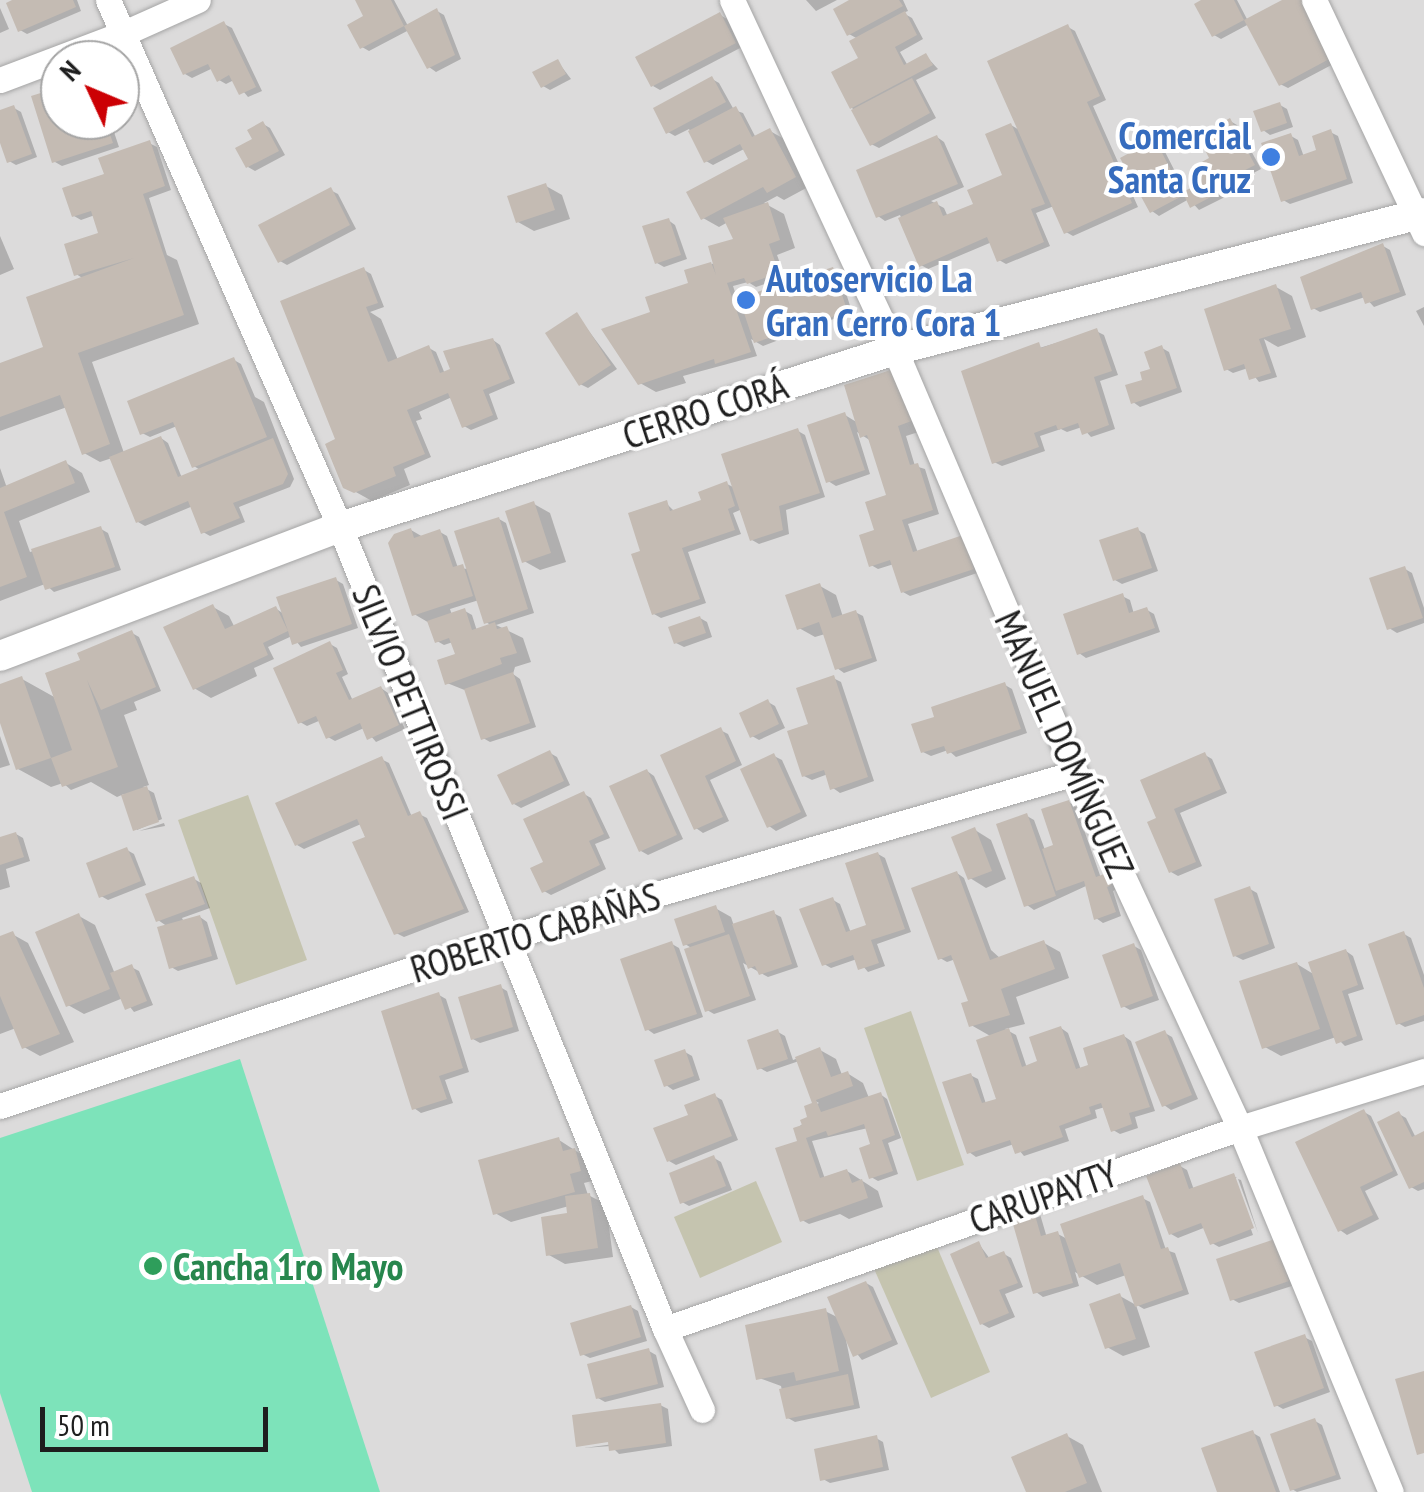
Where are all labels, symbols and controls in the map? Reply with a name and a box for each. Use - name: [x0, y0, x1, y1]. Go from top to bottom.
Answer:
- north arrow: [40, 40, 140, 140]
- text: N: [51, 52, 88, 88]
- place label: Comercial Santa Cruz: [1107, 112, 1251, 202]
- marker: Comercial Santa Cruz: [1260, 146, 1282, 168]
- place label: Autoservicio La Gran Cerro Cora 1: [766, 255, 1002, 344]
- marker: Autoservicio La Gran Cerro Cora 1: [735, 289, 757, 311]
- street label: CERRO CORÁ: [617, 362, 793, 458]
- street label: SILVIO PETTIROSSI: [343, 578, 479, 826]
- street label: MANUEL DOMÍNGUEZ: [986, 603, 1144, 885]
- street label: ROBERTO CABAÑAS: [405, 872, 665, 992]
- street label: CARUPAYTY: [963, 1149, 1123, 1243]
- place label: Cancha 1ro Mayo: [173, 1243, 403, 1289]
- marker: Cancha 1ro Mayo: [142, 1255, 164, 1277]
- scale bar: [45, 1387, 272, 1449]
- text: 50 m: [57, 1405, 110, 1444]

